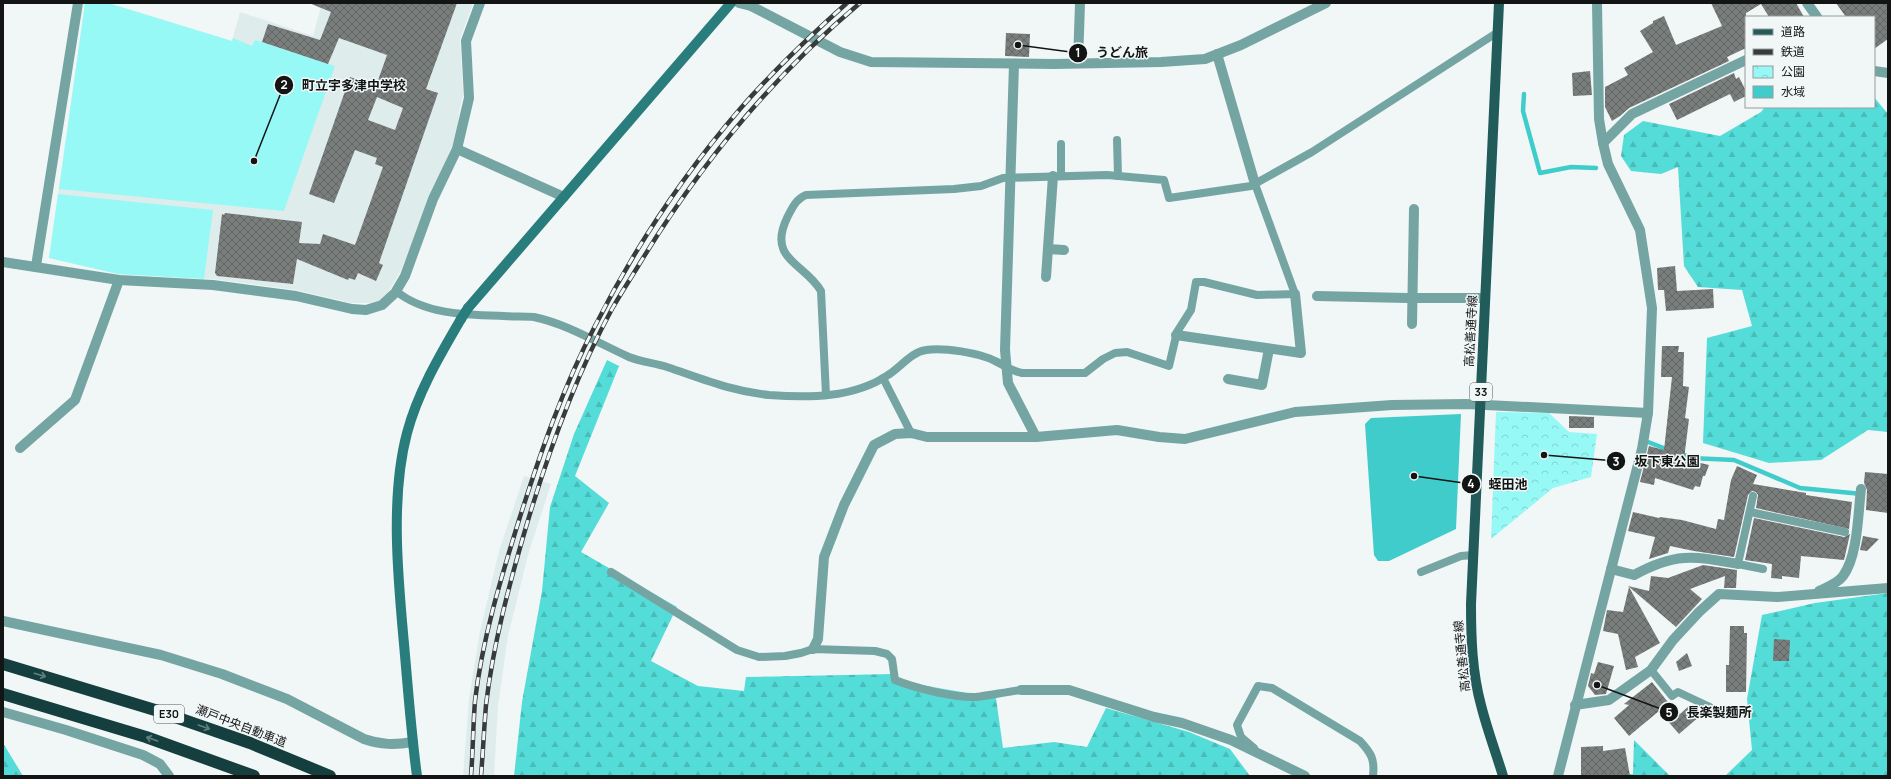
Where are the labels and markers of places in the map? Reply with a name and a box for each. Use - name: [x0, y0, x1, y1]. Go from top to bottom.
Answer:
- callout: うどん旅: [1068, 40, 1156, 65]
- callout: 町立宇多津中学校: [274, 73, 414, 98]
- callout: 坂下東公園: [1606, 449, 1707, 474]
- callout: 蛭田池: [1461, 472, 1536, 497]
- callout: 長楽製麺所: [1659, 700, 1760, 725]

